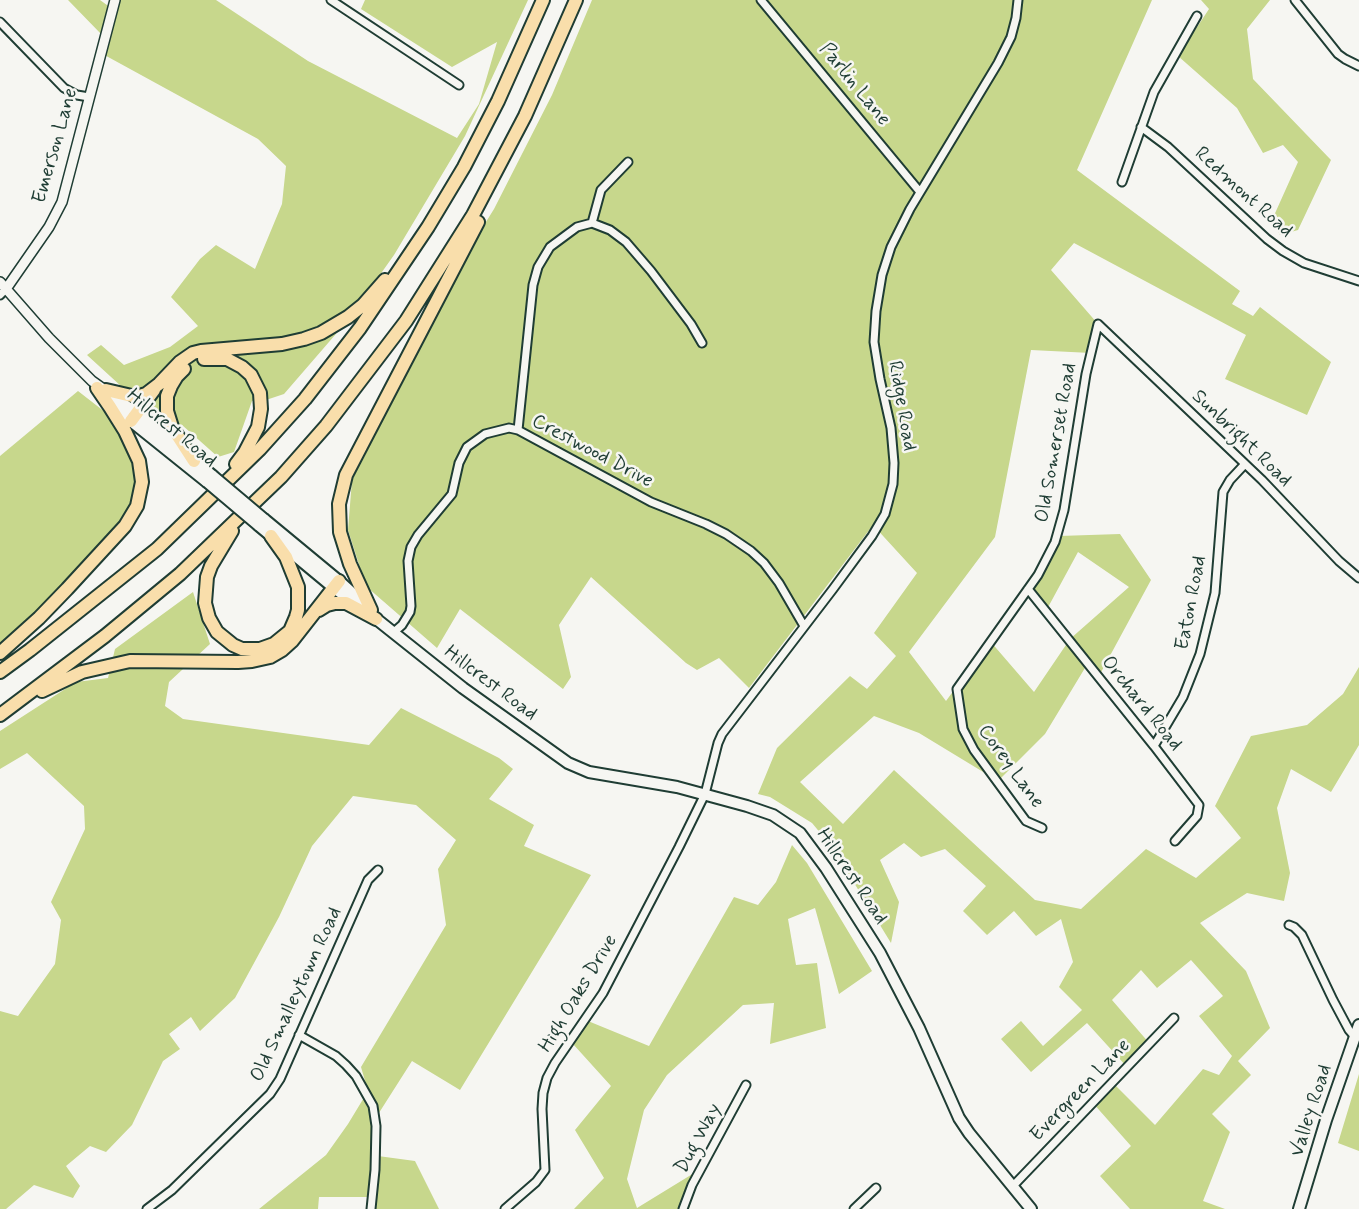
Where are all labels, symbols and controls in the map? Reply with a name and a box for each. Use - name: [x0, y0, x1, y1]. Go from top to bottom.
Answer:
- street label: Parlin Lane: [813, 39, 895, 131]
- street label: Emerson Lane: [28, 86, 84, 206]
- street label: Redmont Road: [1189, 142, 1297, 244]
- street label: Ridge Road: [881, 359, 921, 453]
- street label: Old Somerset Road: [1031, 361, 1083, 525]
- street label: Hillcrest Road: [121, 384, 221, 474]
- street label: Sunbright Road: [1186, 385, 1296, 493]
- street label: Crestwood Drive: [527, 410, 657, 494]
- street label: Eaton Road: [1171, 554, 1213, 652]
- street label: Hillcrest Road: [439, 641, 541, 727]
- street label: Orchard Road: [1095, 652, 1187, 756]
- street label: Corey Lane: [972, 720, 1048, 814]
- street label: Hillcrest Road: [810, 824, 892, 930]
- street label: Old Smalleytown Road: [246, 904, 348, 1086]
- street label: High Oaks Drive: [534, 931, 624, 1057]
- street label: Evergreen Lane: [1026, 1034, 1136, 1148]
- street label: Valley Road: [1286, 1062, 1338, 1160]
- street label: Dug Way: [671, 1100, 727, 1178]

